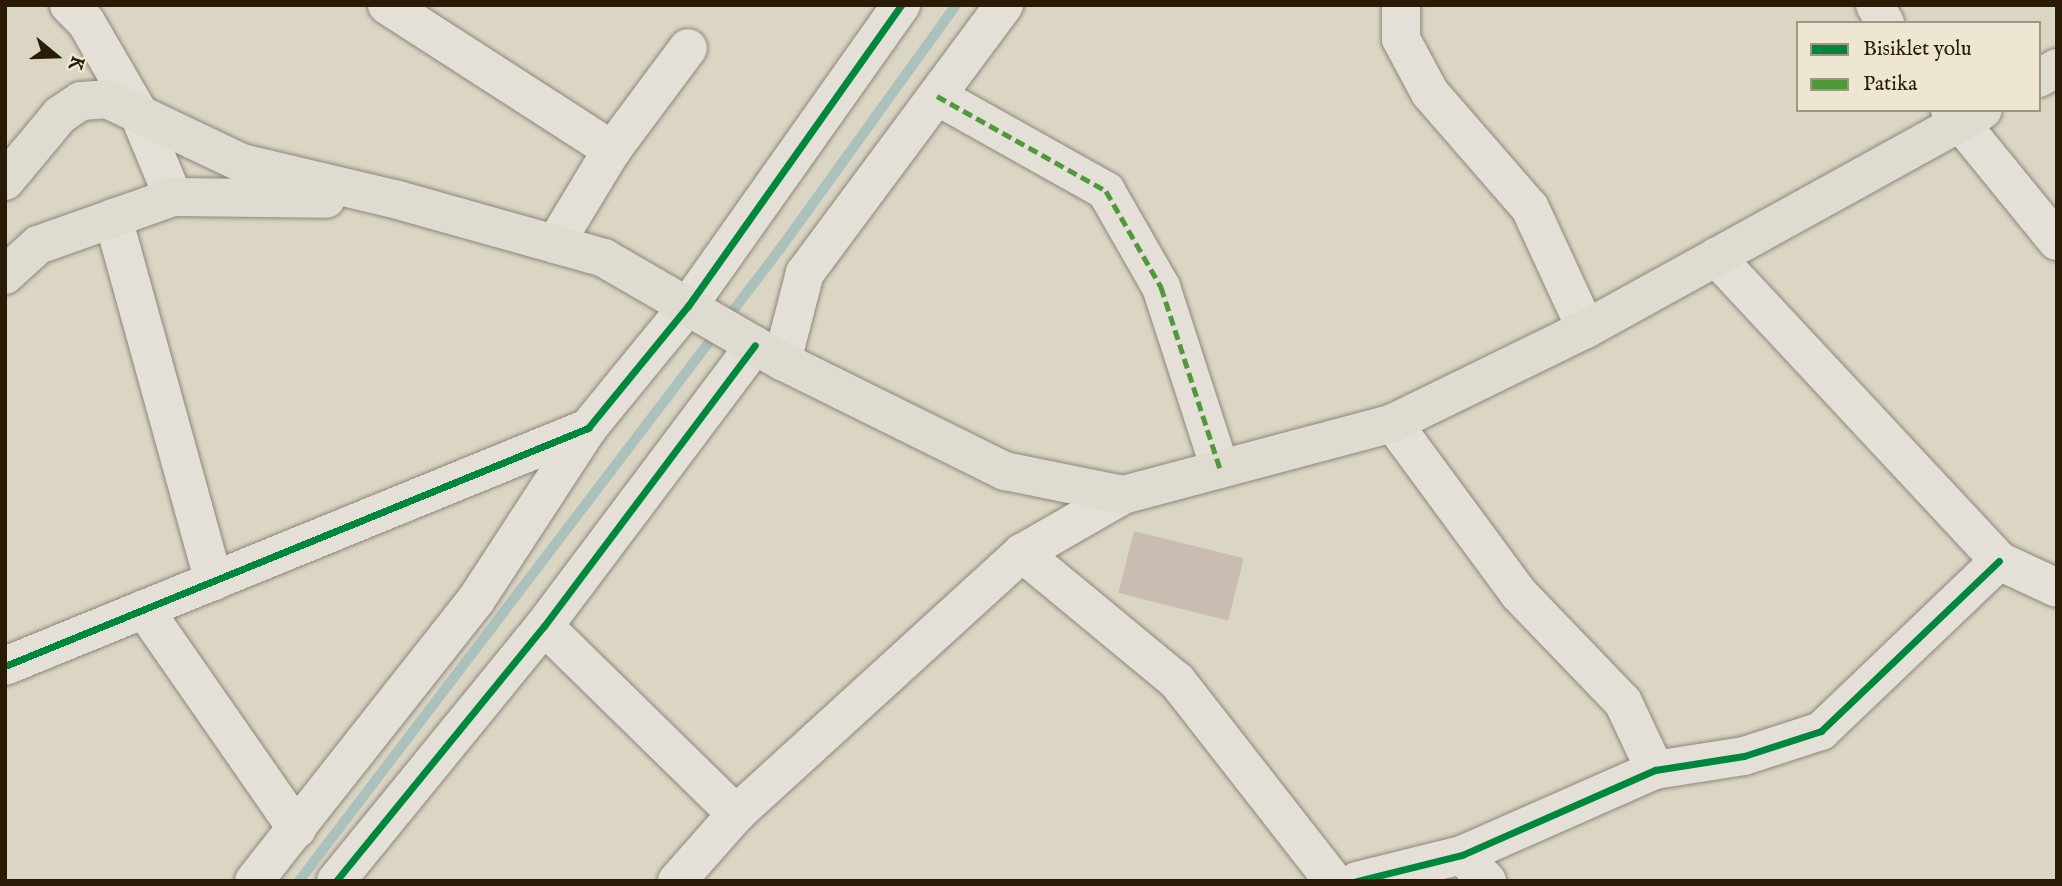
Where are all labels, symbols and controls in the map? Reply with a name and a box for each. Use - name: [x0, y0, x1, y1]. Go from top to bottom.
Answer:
- north arrow: [21, 21, 91, 91]
- legend: [1796, 21, 2041, 112]
- text: Bisiklet yolu: [1863, 36, 1972, 63]
- text: K: [62, 52, 89, 73]
- text: Patika: [1863, 71, 1917, 98]

